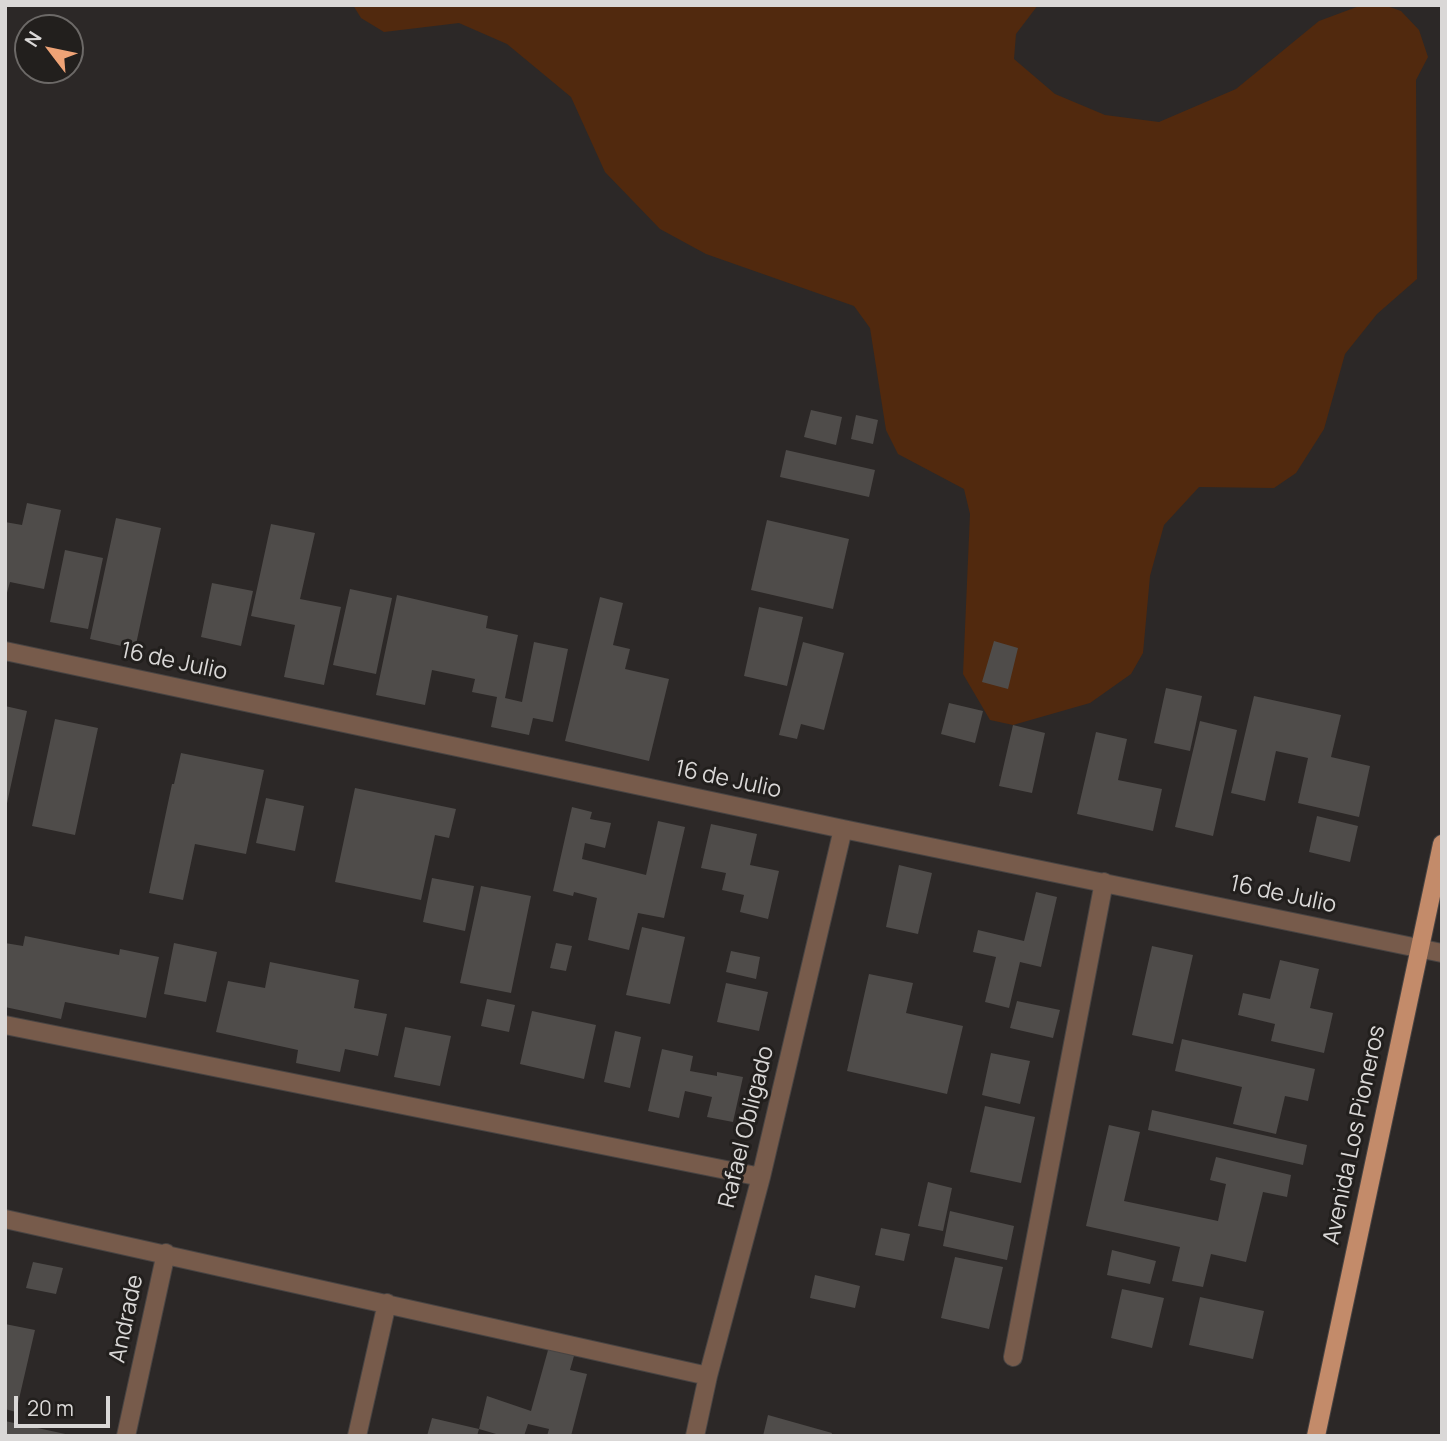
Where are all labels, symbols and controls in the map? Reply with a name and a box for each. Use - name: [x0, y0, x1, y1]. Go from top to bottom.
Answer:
- north arrow: [14, 14, 84, 84]
- text: N: [18, 26, 48, 52]
- street label: 16 de Julio: [118, 637, 230, 687]
- street label: 16 de Julio: [672, 755, 784, 805]
- street label: 16 de Julio: [1227, 870, 1339, 920]
- street label: Avenida Los Pioneros: [1318, 1023, 1392, 1247]
- street label: Rafael Obligado: [714, 1043, 780, 1211]
- street label: Andrade: [104, 1272, 150, 1366]
- scale bar: [18, 1382, 114, 1426]
- text: 20 m: [27, 1394, 74, 1422]

